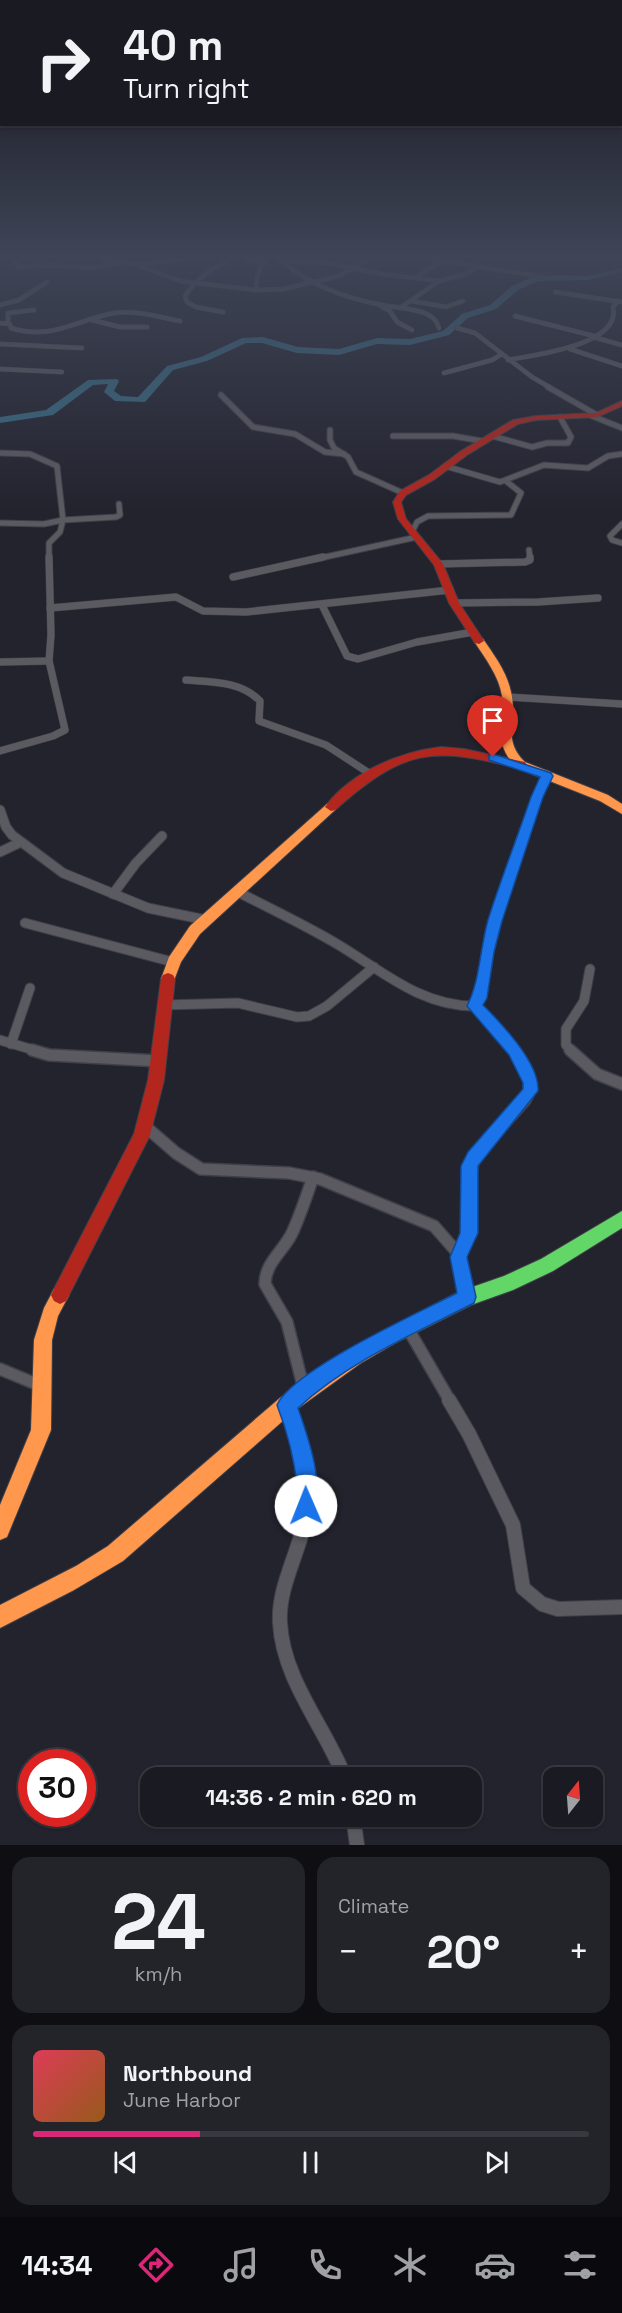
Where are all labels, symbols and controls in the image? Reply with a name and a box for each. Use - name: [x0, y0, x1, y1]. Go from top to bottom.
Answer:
- text: 40 m: [123, 19, 223, 72]
- icon: right: [24, 24, 102, 102]
- text: Turn right: [123, 71, 250, 106]
- pin: [467, 695, 518, 757]
- icon: arrive: [476, 704, 509, 737]
- position arrow: [274, 1474, 338, 1538]
- speed limit sign: 30: [18, 1749, 96, 1827]
- north arrow: [543, 1767, 603, 1827]
- map controls: [543, 1767, 603, 1827]
- text: 14:36 · 2 min · 620 m: [205, 1783, 417, 1811]
- text: 24: [111, 1872, 206, 1972]
- text: Climate: [338, 1893, 409, 1919]
- text: 20°: [427, 1924, 500, 1981]
- text: −: [338, 1931, 358, 1973]
- text: +: [569, 1931, 589, 1973]
- text: km/h: [135, 1961, 182, 1987]
- text: Northbound: [123, 2059, 252, 2087]
- text: June Harbor: [123, 2087, 241, 2113]
- icon: previous: [109, 2146, 142, 2179]
- icon: pause: [294, 2146, 327, 2179]
- icon: next: [480, 2146, 513, 2179]
- icon: directions: [135, 2244, 177, 2286]
- icon: music: [220, 2244, 262, 2286]
- icon: phone: [304, 2244, 346, 2286]
- icon: climate: [389, 2244, 431, 2286]
- icon: car: [474, 2244, 516, 2286]
- icon: filters: [559, 2244, 601, 2286]
- text: 14:34: [21, 2248, 92, 2283]

